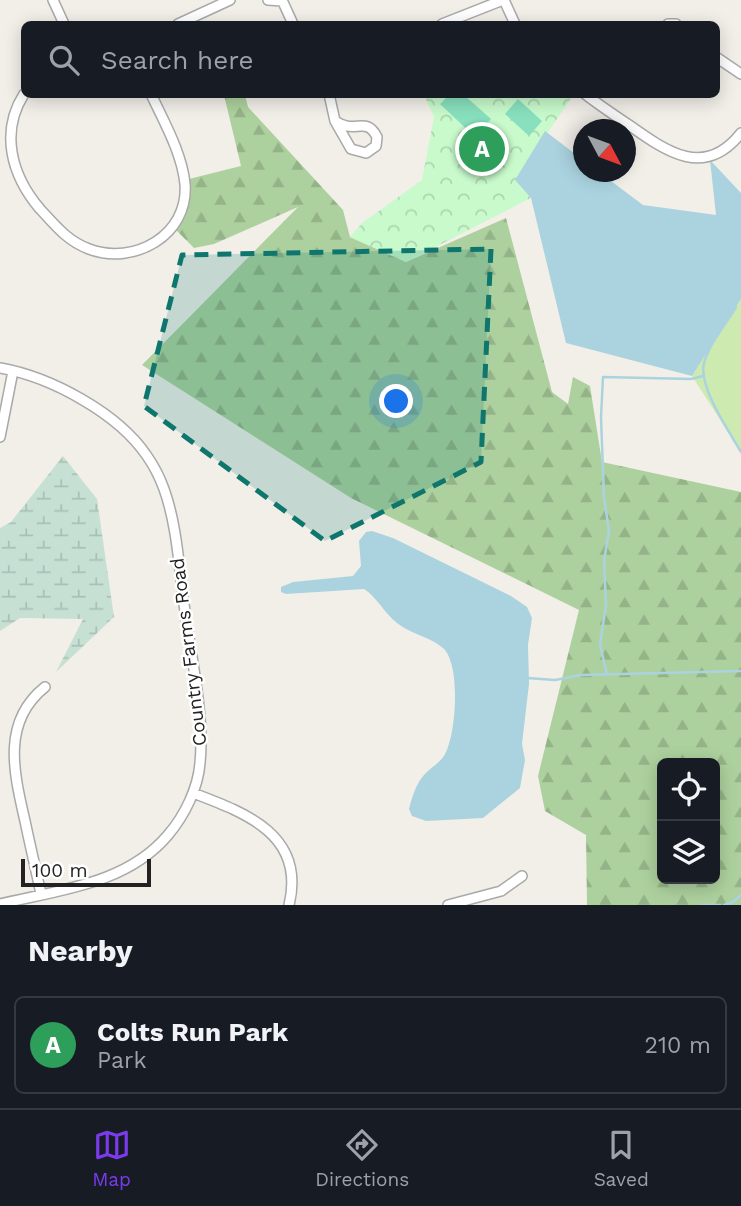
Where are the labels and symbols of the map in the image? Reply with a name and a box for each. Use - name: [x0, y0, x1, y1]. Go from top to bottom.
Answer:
- north arrow: [573, 119, 636, 182]
- pin: A: [459, 123, 505, 175]
- your location: [379, 384, 413, 418]
- street label: Country Farms Road: [166, 557, 211, 747]
- scale bar: [21, 856, 150, 888]

